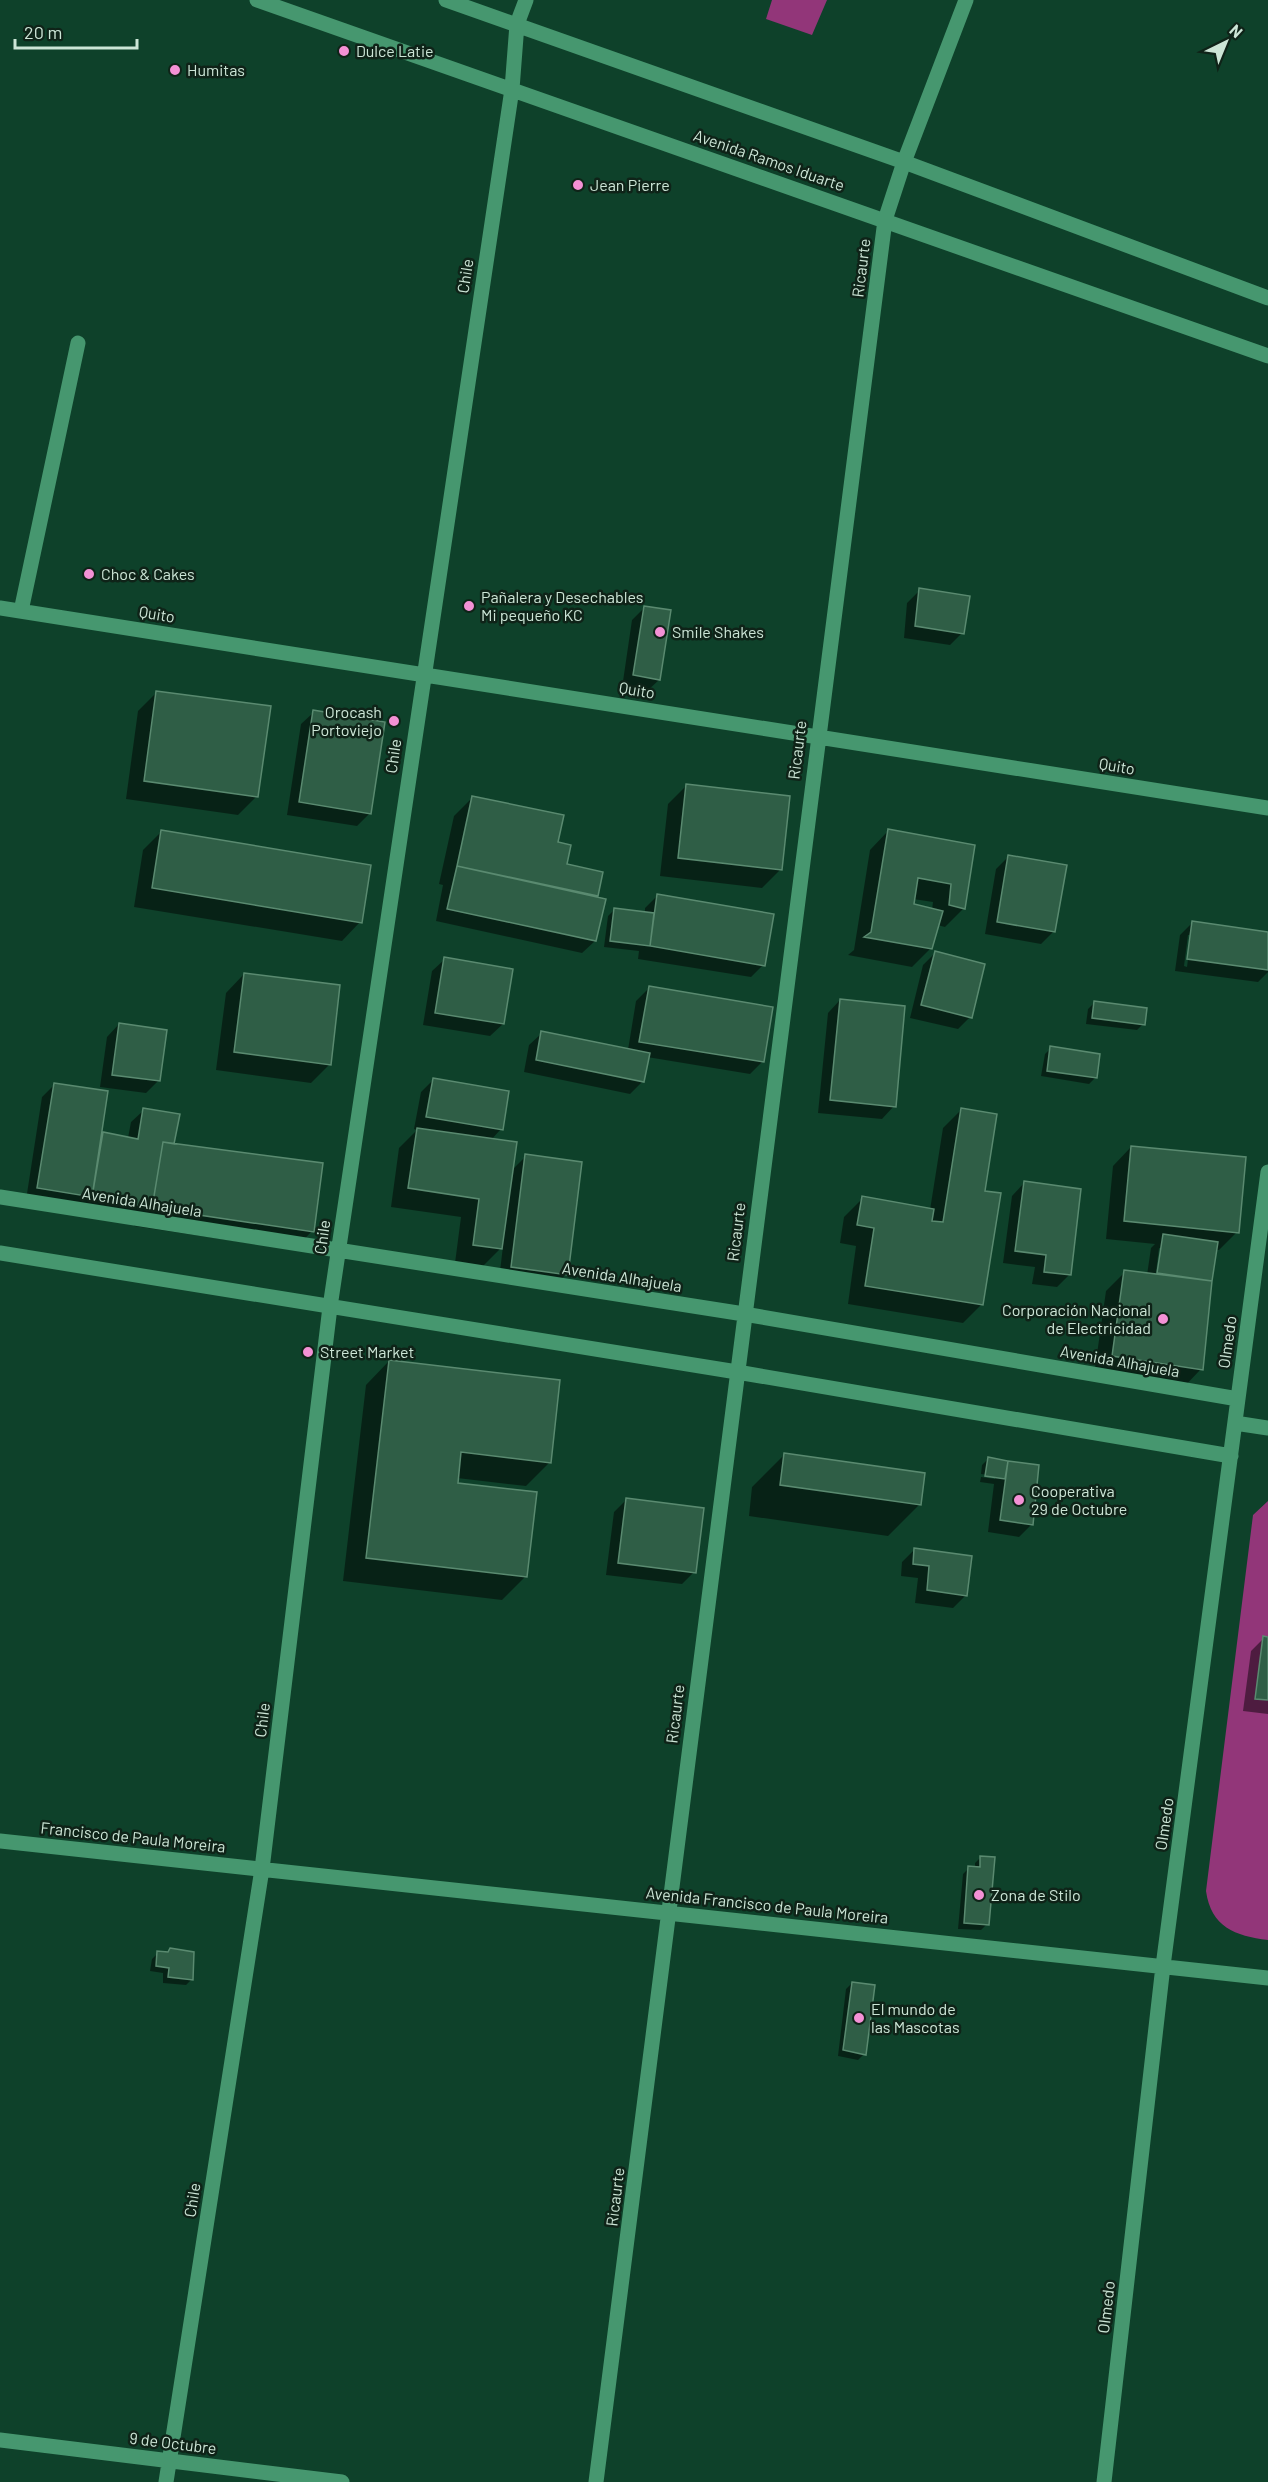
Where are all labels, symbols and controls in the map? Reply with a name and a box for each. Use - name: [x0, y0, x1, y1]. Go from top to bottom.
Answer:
- scale bar: [15, 12, 136, 50]
- north arrow: [1196, 12, 1256, 72]
- text: N: [1226, 20, 1247, 41]
- text: 20 m: [24, 21, 62, 43]
- place label: Dulce Latie: [356, 41, 434, 60]
- marker: Dulce Latie: [337, 44, 351, 58]
- place label: Humitas: [187, 60, 245, 79]
- marker: Humitas: [168, 63, 182, 77]
- street label: Avenida Ramos Iduarte: [691, 125, 847, 194]
- place label: Jean Pierre: [590, 175, 670, 194]
- marker: Jean Pierre: [571, 178, 585, 192]
- street label: Ricaurte: [847, 237, 874, 298]
- street label: Chile: [452, 257, 477, 295]
- place label: Choc & Cakes: [101, 564, 195, 583]
- marker: Choc & Cakes: [82, 567, 96, 581]
- place label: Pañalera y Desechables Mi pequeño KC: [481, 587, 643, 624]
- marker: Pañalera y Desechables Mi pequeño KC: [462, 599, 476, 613]
- street label: Quito: [138, 601, 176, 626]
- place label: Smile Shakes: [672, 622, 764, 641]
- marker: Smile Shakes: [653, 625, 667, 639]
- street label: Quito: [618, 677, 656, 702]
- place label: Orocash Portoviejo: [311, 702, 382, 739]
- marker: Orocash Portoviejo: [387, 714, 401, 728]
- street label: Ricaurte: [783, 719, 810, 780]
- street label: Chile: [381, 737, 404, 774]
- street label: Quito: [1098, 753, 1136, 778]
- street label: Avenida Alhajuela: [81, 1183, 203, 1220]
- street label: Ricaurte: [722, 1201, 749, 1262]
- street label: Chile: [310, 1218, 333, 1255]
- street label: Avenida Alhajuela: [561, 1258, 683, 1295]
- place label: Corporación Nacional de Electricidad: [1002, 1300, 1151, 1337]
- marker: Corporación Nacional de Electricidad: [1156, 1312, 1170, 1326]
- street label: Olmedo: [1213, 1314, 1240, 1369]
- street label: Avenida Alhajuela: [1059, 1341, 1181, 1380]
- place label: Street Market: [320, 1342, 414, 1361]
- marker: Street Market: [301, 1345, 315, 1359]
- place label: Cooperativa 29 de Octubre: [1031, 1481, 1127, 1518]
- marker: Cooperativa 29 de Octubre: [1012, 1493, 1026, 1507]
- street label: Ricaurte: [661, 1683, 688, 1744]
- street label: Chile: [250, 1702, 273, 1738]
- street label: Olmedo: [1150, 1796, 1177, 1851]
- street label: Francisco de Paula Moreira: [40, 1817, 226, 1856]
- street label: Avenida Francisco de Paula Moreira: [645, 1882, 889, 1927]
- place label: Zona de Stilo: [991, 1885, 1081, 1904]
- marker: Zona de Stilo: [972, 1888, 986, 1902]
- place label: El mundo de las Mascotas: [871, 1999, 960, 2036]
- marker: El mundo de las Mascotas: [852, 2011, 866, 2025]
- street label: Ricaurte: [601, 2166, 628, 2227]
- street label: Chile: [179, 2181, 204, 2219]
- street label: Olmedo: [1093, 2280, 1118, 2334]
- street label: 9 de Octubre: [128, 2428, 218, 2457]

